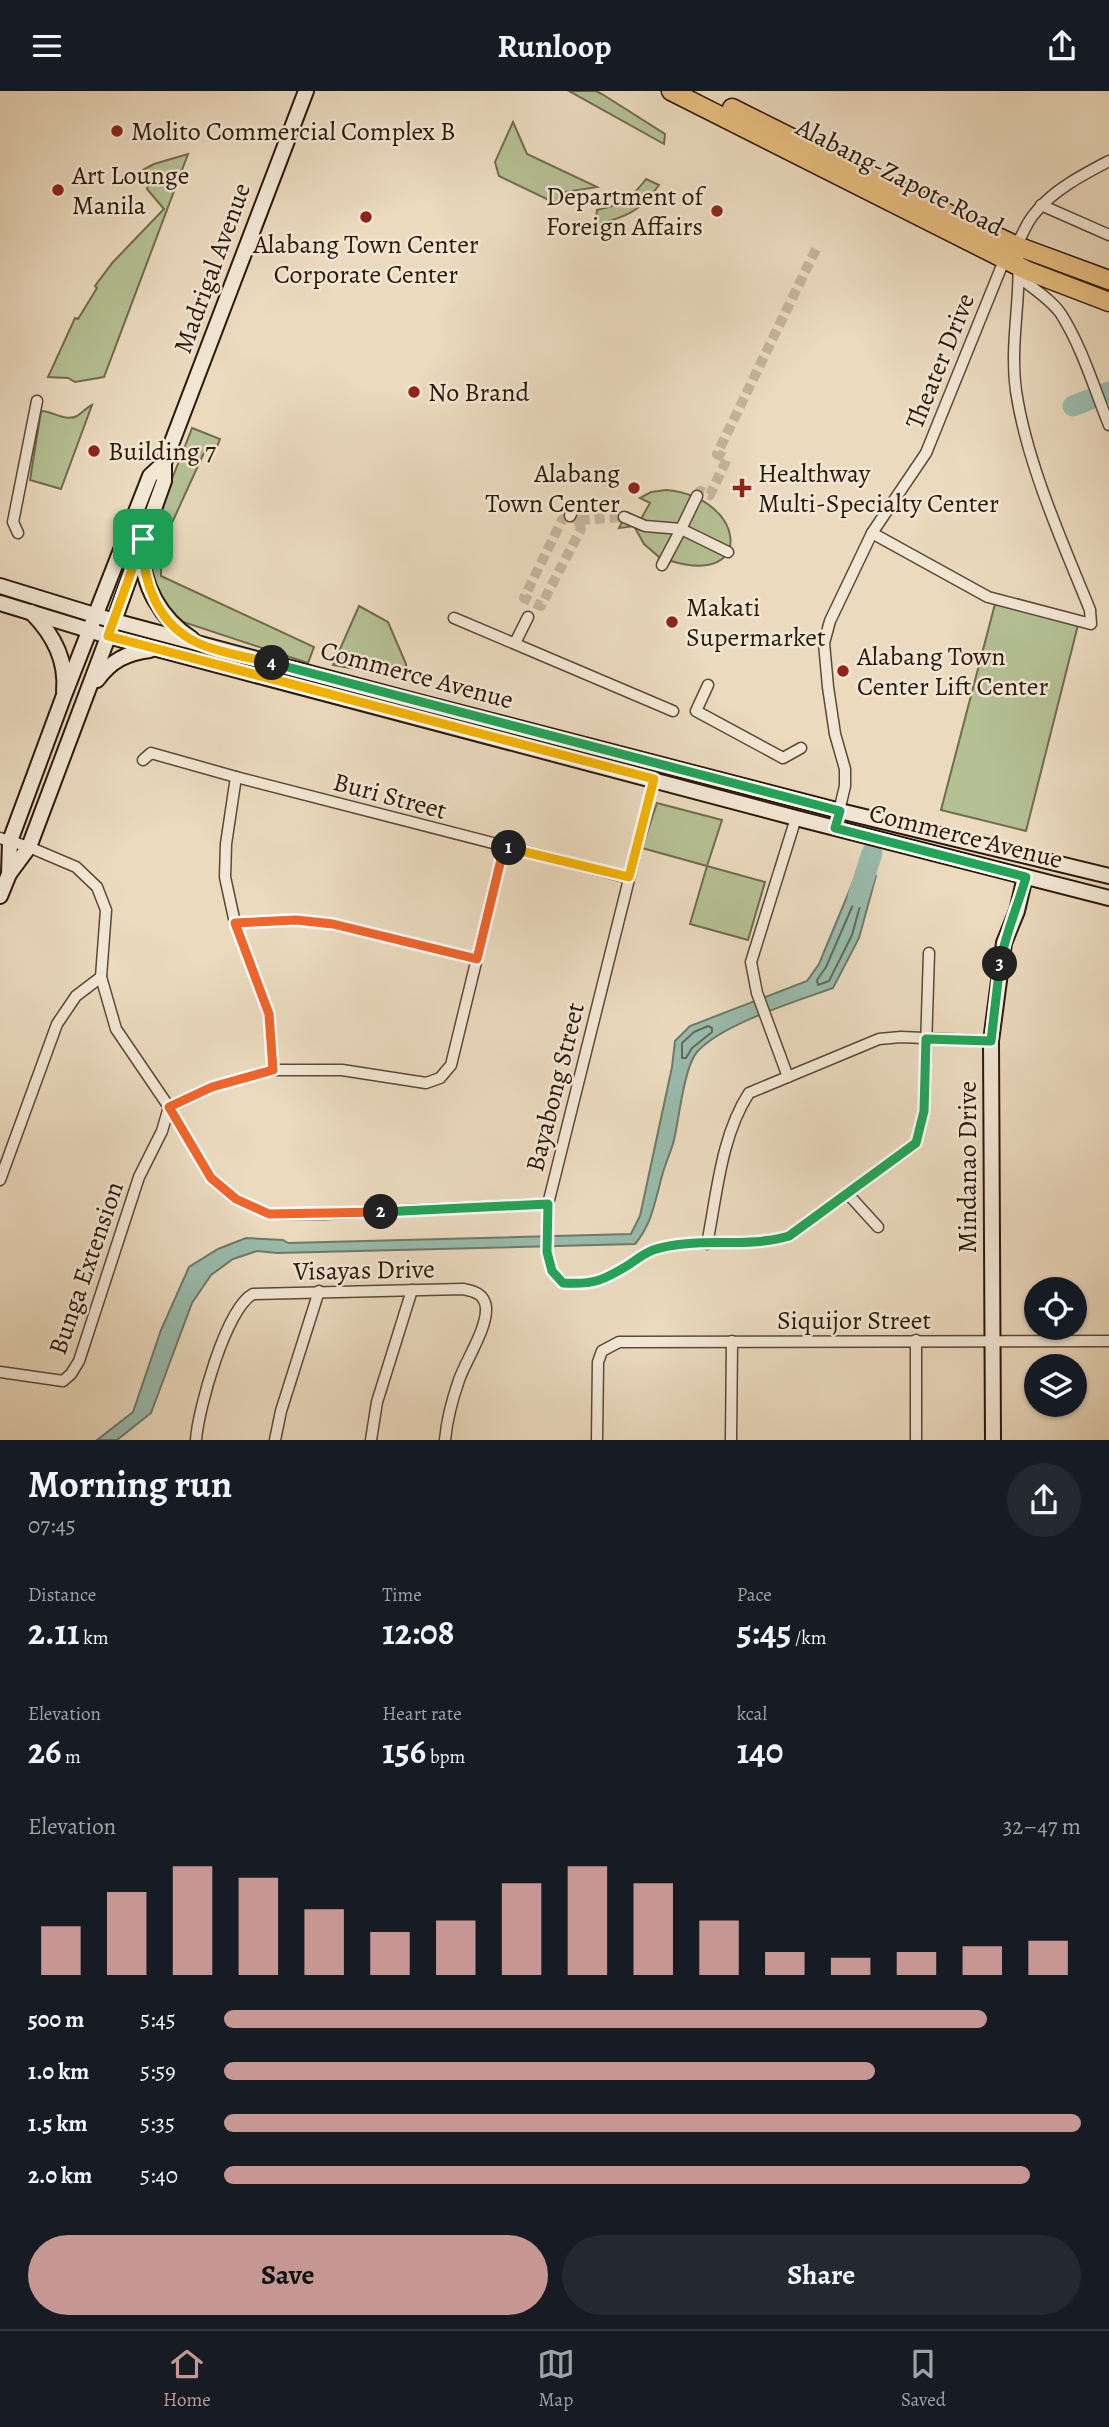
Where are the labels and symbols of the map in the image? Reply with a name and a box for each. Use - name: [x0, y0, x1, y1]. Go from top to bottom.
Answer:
- street label: Alabang-Zapote Road: [789, 109, 1010, 245]
- place label: Molito Commercial Complex B: [131, 114, 456, 149]
- marker: Molito Commercial Complex B: [109, 123, 125, 139]
- place label: Art Lounge Manila: [71, 158, 189, 223]
- street label: Madrigal Avenue: [165, 178, 259, 358]
- place label: Department of Foreign Affairs: [546, 179, 706, 244]
- marker: Art Lounge Manila: [50, 182, 66, 198]
- marker: Department of Foreign Affairs: [709, 203, 725, 219]
- marker: Alabang Town Center Corporate Center: [358, 209, 374, 225]
- place label: Alabang Town Center Corporate Center: [252, 227, 479, 292]
- street label: Theater Drive: [897, 288, 983, 434]
- place label: No Brand: [428, 375, 530, 410]
- marker: No Brand: [406, 384, 422, 400]
- place label: Building 7: [108, 434, 216, 469]
- marker: Building 7: [86, 443, 102, 459]
- place label: Alabang Town Center: [485, 456, 620, 521]
- place label: Healthway Multi-Specialty Center: [758, 456, 999, 521]
- marker: Healthway Multi-Specialty Center: [732, 478, 752, 498]
- marker: Alabang Town Center: [626, 480, 642, 496]
- pin: [113, 509, 173, 569]
- place label: Makati Supermarket: [686, 590, 826, 655]
- marker: Makati Supermarket: [664, 614, 680, 630]
- street label: Commerce Avenue: [317, 632, 517, 718]
- place label: Alabang Town Center Lift Center: [856, 639, 1048, 704]
- pin: 4: [254, 645, 290, 681]
- marker: Alabang Town Center Lift Center: [835, 663, 851, 679]
- street label: Buri Street: [329, 764, 451, 828]
- street label: Commerce Avenue: [866, 795, 1066, 877]
- pin: 1: [491, 831, 526, 865]
- pin: 3: [982, 947, 1018, 981]
- street label: Bayabong Street: [517, 998, 593, 1175]
- street label: Mindanao Drive: [950, 1081, 985, 1253]
- street label: Bunga Extension: [40, 1177, 132, 1359]
- pin: 2: [364, 1195, 398, 1229]
- street label: Visayas Drive: [292, 1251, 435, 1289]
- street label: Siquijor Street: [777, 1303, 931, 1338]

